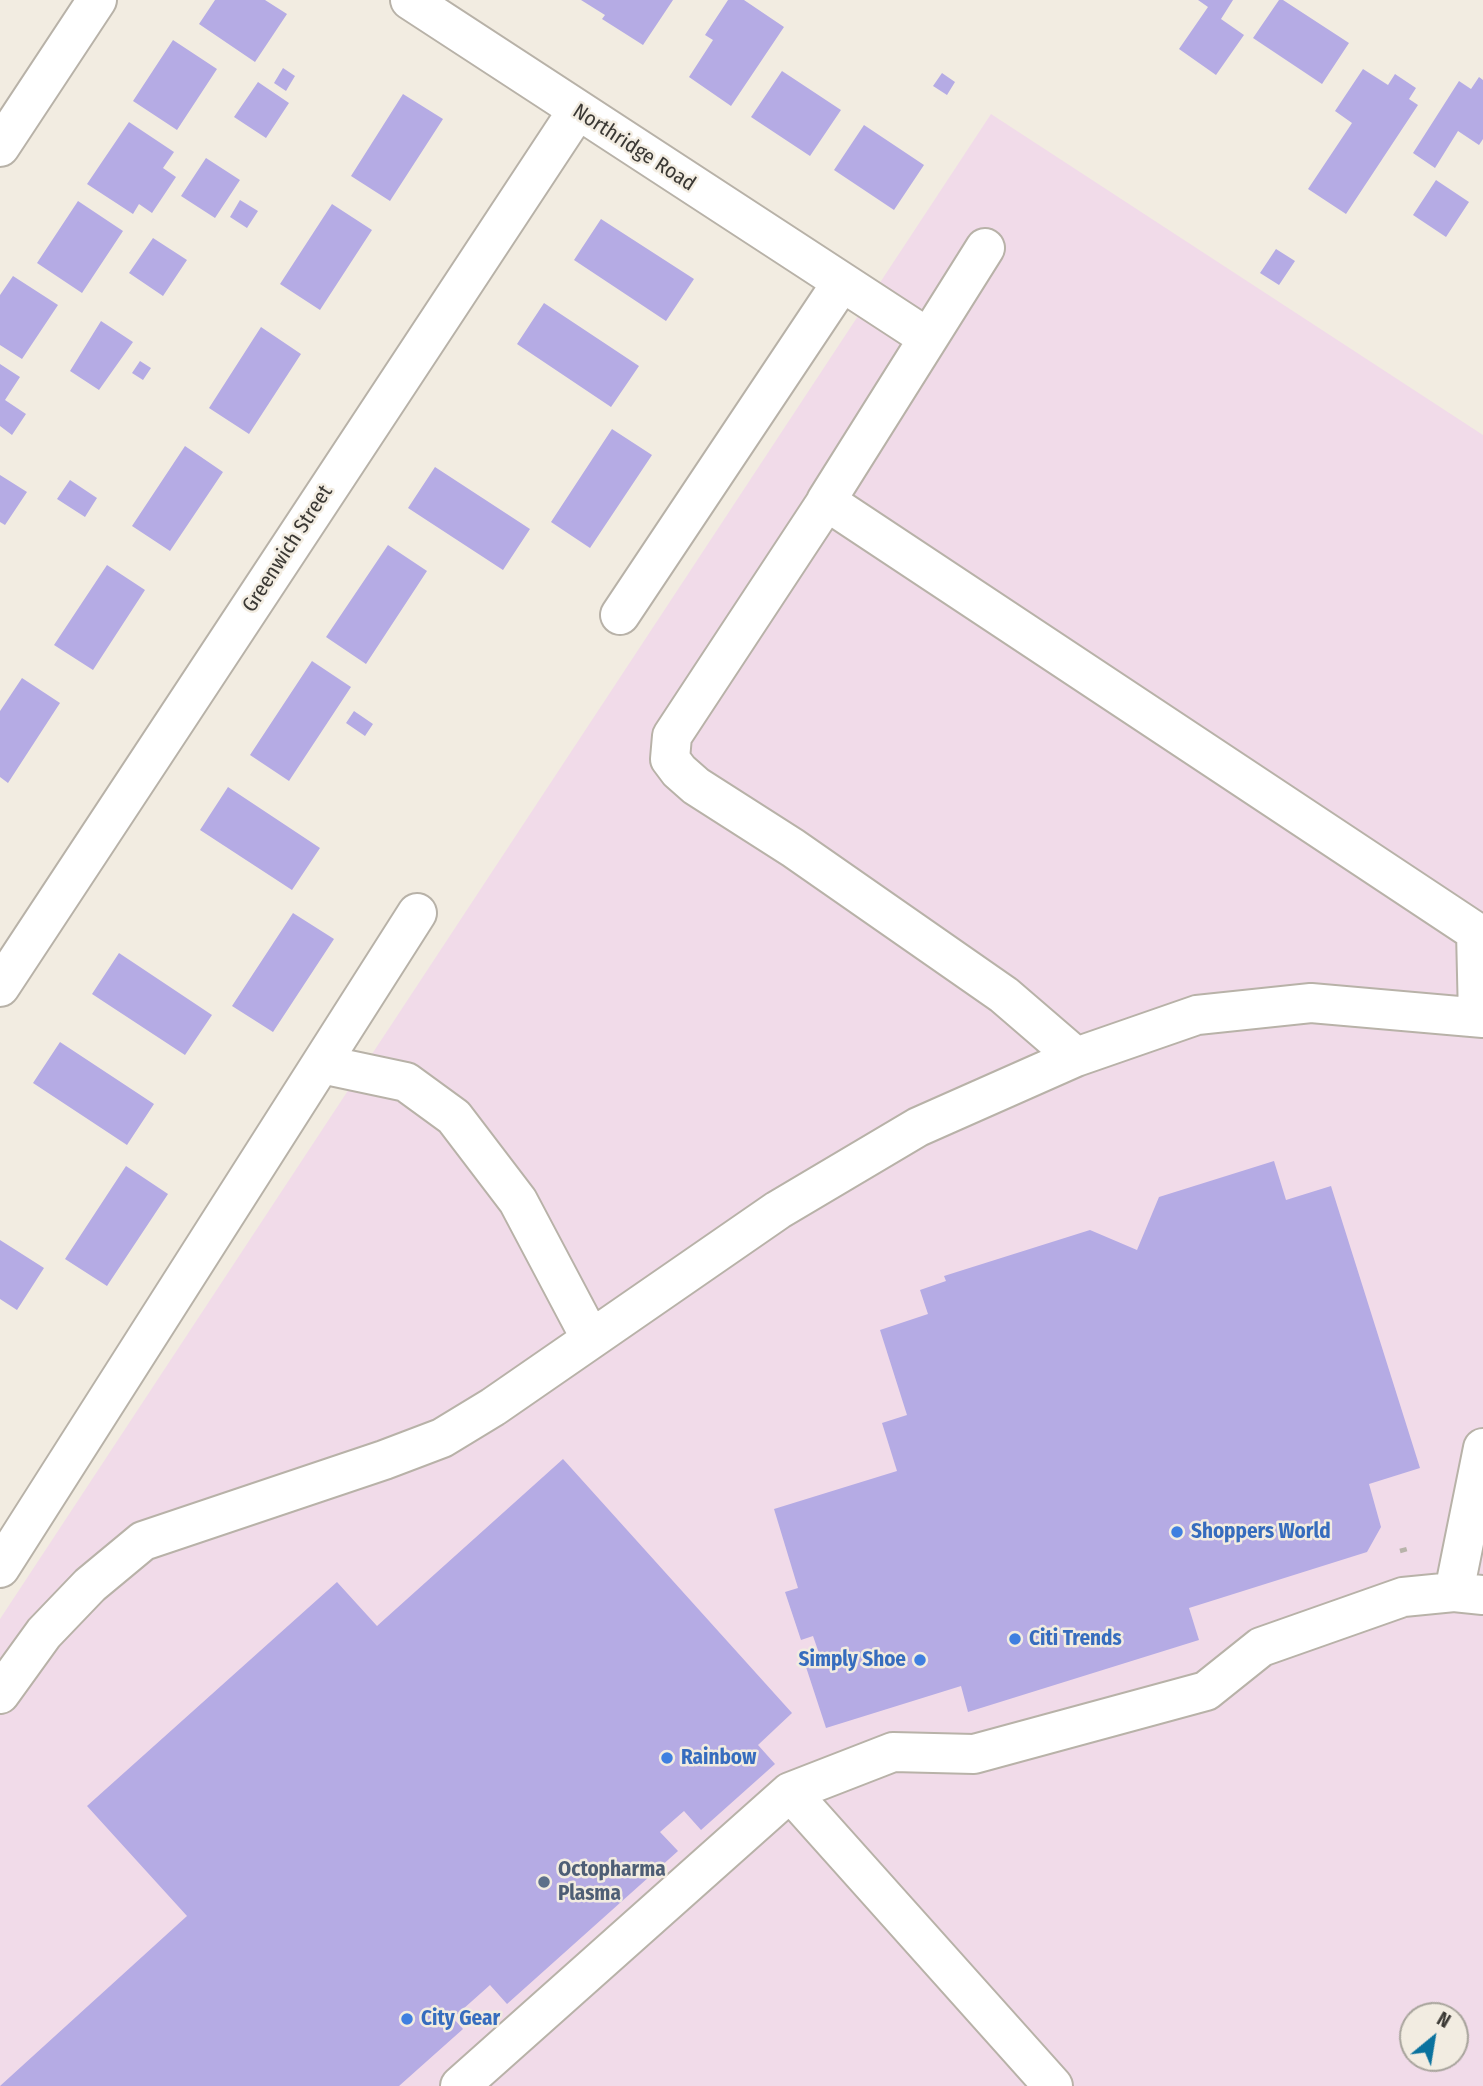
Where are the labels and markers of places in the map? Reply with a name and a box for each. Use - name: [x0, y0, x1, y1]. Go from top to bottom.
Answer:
- place label: Shoppers World: [1191, 1519, 1331, 1545]
- marker: Shoppers World: [1169, 1524, 1185, 1540]
- place label: Citi Trends: [1029, 1626, 1122, 1652]
- marker: Citi Trends: [1007, 1631, 1023, 1647]
- place label: Simply Shoe: [799, 1647, 906, 1673]
- marker: Simply Shoe: [912, 1652, 928, 1668]
- place label: Rainbow: [681, 1745, 757, 1771]
- marker: Rainbow: [659, 1750, 675, 1766]
- place label: Octopharma Plasma: [558, 1857, 666, 1907]
- marker: Octopharma Plasma: [536, 1874, 552, 1890]
- place label: City Gear: [421, 2006, 500, 2032]
- marker: City Gear: [399, 2011, 415, 2027]

